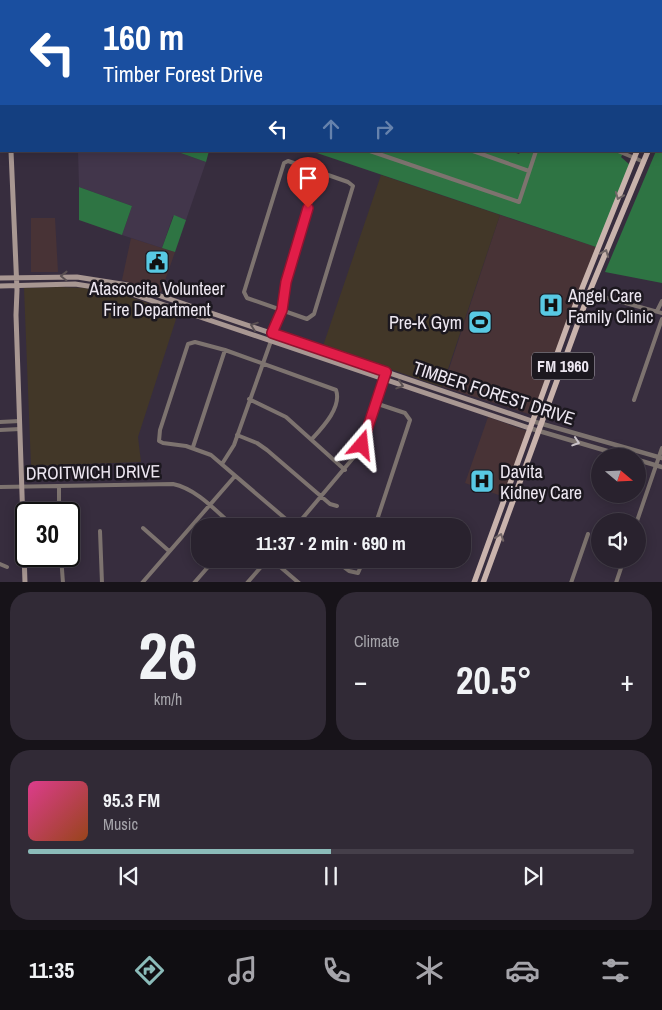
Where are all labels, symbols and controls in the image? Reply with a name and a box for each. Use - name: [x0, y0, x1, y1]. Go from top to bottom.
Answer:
- text: 160 m: [103, 14, 184, 61]
- icon: left: [20, 20, 85, 85]
- text: Timber Forest Drive: [103, 59, 263, 89]
- icon: left: [264, 115, 292, 143]
- icon: ahead: [317, 115, 345, 143]
- icon: right: [370, 115, 398, 143]
- pin: [287, 157, 329, 208]
- icon: arrive: [294, 164, 322, 192]
- one-way arrow: [615, 191, 625, 200]
- public building icon: Atascocita Volunteer Fire Department: [144, 249, 170, 275]
- one-way arrow: [599, 250, 609, 258]
- one-way arrow: [59, 271, 67, 281]
- place label: Atascocita Volunteer Fire Department: [88, 276, 225, 322]
- place label: Angel Care Family Clinic: [567, 283, 653, 329]
- hospital icon: Angel Care Family Clinic: [538, 292, 564, 318]
- sports icon: Pre-K Gym: [467, 309, 493, 335]
- place label: Pre-K Gym: [389, 310, 462, 335]
- one-way arrow: [250, 322, 258, 332]
- road number: FM 1960: [532, 352, 594, 380]
- street label: TIMBER FOREST DRIVE: [410, 355, 578, 431]
- one-way arrow: [396, 379, 404, 389]
- position arrow: [335, 418, 387, 470]
- one-way arrow: [571, 436, 579, 446]
- north arrow: [591, 448, 646, 502]
- map controls: [591, 448, 646, 568]
- street label: DROITWICH DRIVE: [26, 458, 160, 486]
- place label: Davita Kidney Care: [500, 459, 582, 505]
- hospital icon: Davita Kidney Care: [469, 468, 495, 494]
- speed limit sign: 30: [15, 502, 80, 567]
- button: sound: [591, 513, 646, 568]
- text: 11:37 · 2 min · 690 m: [256, 530, 406, 556]
- one-way arrow: [494, 533, 504, 542]
- text: 26: [138, 612, 198, 699]
- text: Climate: [354, 630, 399, 652]
- text: 20.5°: [456, 655, 532, 706]
- text: −: [354, 662, 367, 700]
- text: +: [621, 662, 634, 700]
- text: km/h: [154, 688, 182, 710]
- text: 95.3 FM: [103, 787, 160, 813]
- text: Music: [103, 813, 138, 835]
- icon: previous: [115, 862, 143, 890]
- icon: pause: [317, 862, 345, 890]
- icon: next: [519, 862, 547, 890]
- icon: directions: [132, 953, 167, 988]
- icon: music: [225, 953, 260, 988]
- icon: phone: [319, 953, 354, 988]
- icon: climate: [412, 953, 447, 988]
- icon: car: [505, 953, 540, 988]
- icon: filters: [598, 953, 633, 988]
- text: 11:35: [29, 955, 74, 985]

